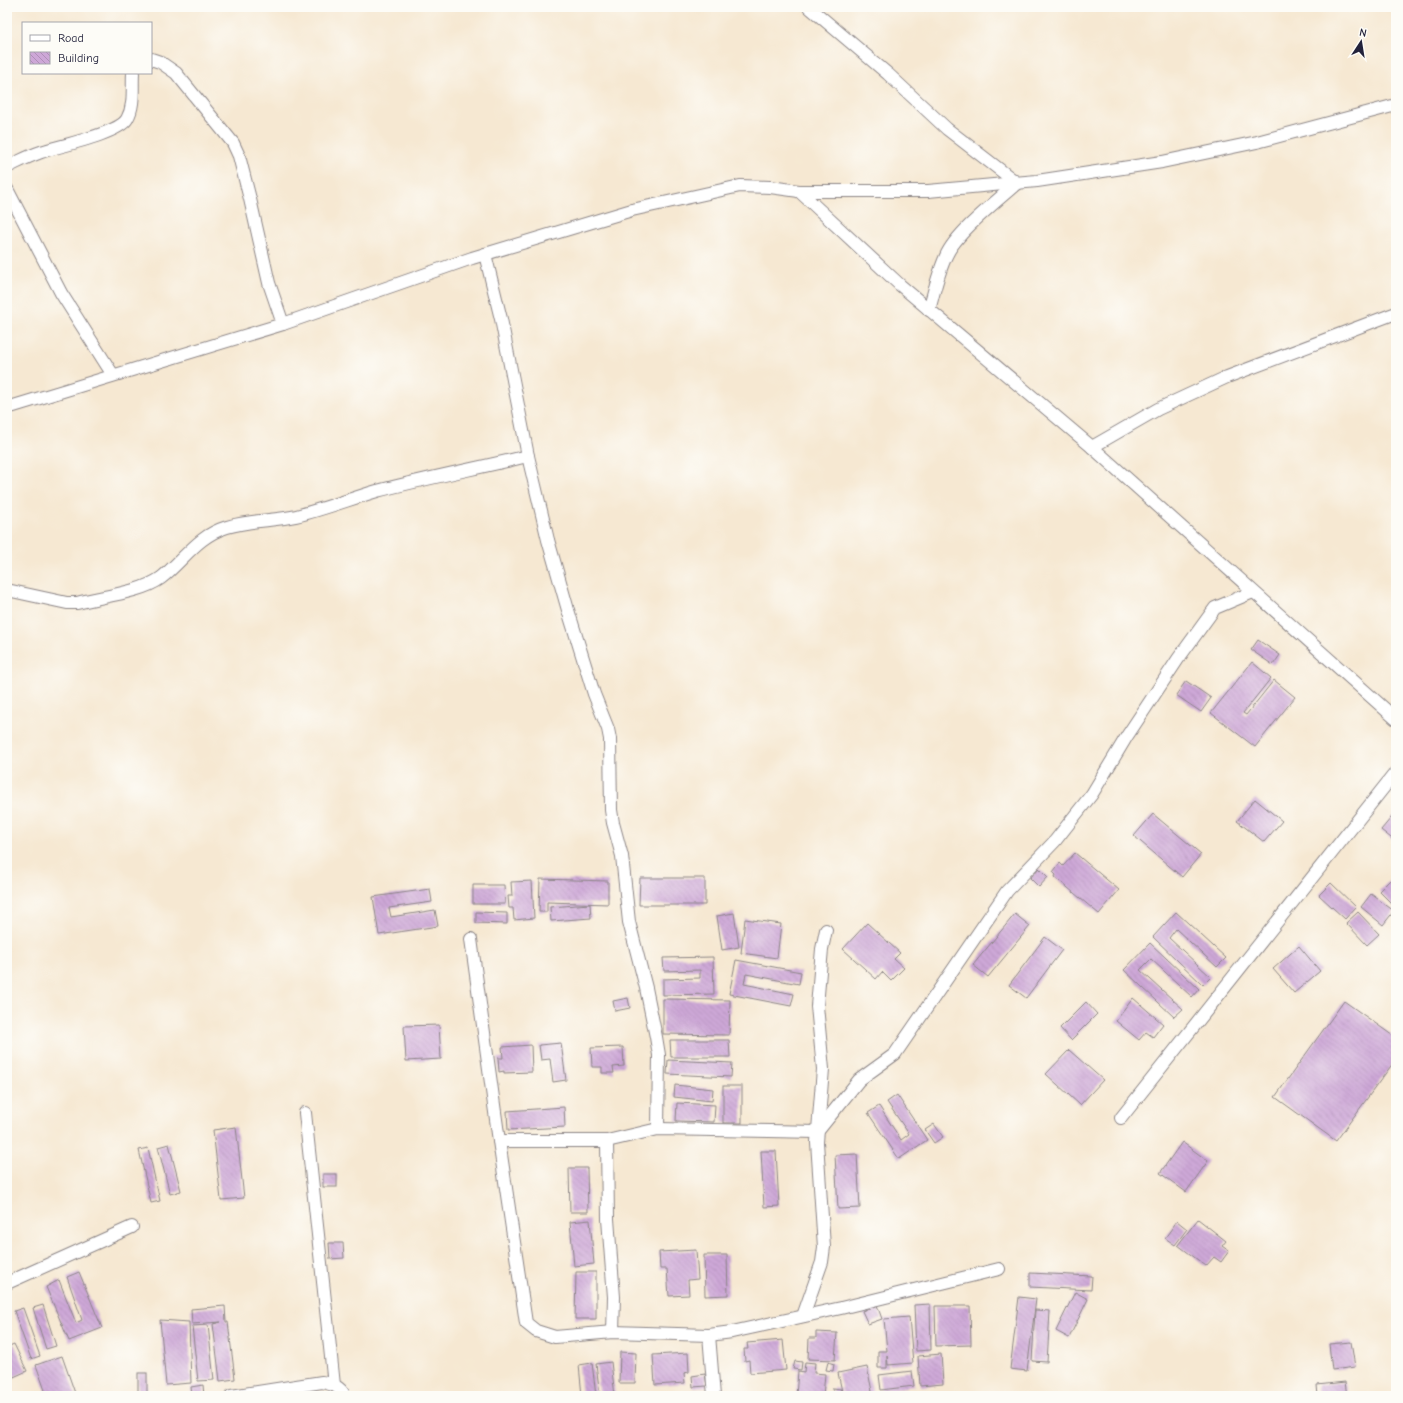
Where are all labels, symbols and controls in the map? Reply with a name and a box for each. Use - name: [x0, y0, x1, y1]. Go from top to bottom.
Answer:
- legend: [22, 22, 152, 74]
- north arrow: [1341, 22, 1381, 62]
- text: N: [1358, 26, 1368, 40]
- text: Road: [58, 31, 84, 45]
- text: Building: [58, 51, 99, 65]

